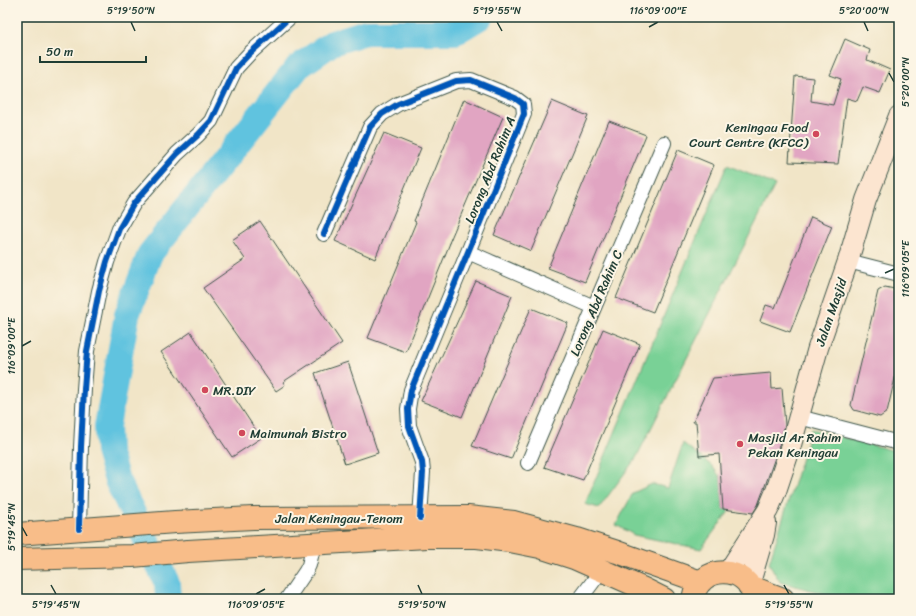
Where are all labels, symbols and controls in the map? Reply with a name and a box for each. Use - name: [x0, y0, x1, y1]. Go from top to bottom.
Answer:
- text: 5°19'50"N: [107, 2, 155, 20]
- text: 5°19'55"N: [473, 2, 521, 20]
- text: 116°09'00"E: [629, 2, 688, 20]
- text: 5°20'00"N: [839, 2, 889, 20]
- scale bar: [40, 38, 146, 64]
- text: 50 m: [46, 41, 73, 63]
- text: 5°20'00"N: [897, 57, 915, 107]
- street label: Lorong Abd Rahim A: [458, 113, 522, 227]
- place label: Keningau Food Court Centre (KFCC): [689, 116, 809, 154]
- marker: Keningau Food Court Centre (KFCC): [811, 129, 821, 139]
- text: 116°09'05"E: [897, 239, 915, 297]
- street label: Lorong Abd Rahim C: [563, 246, 629, 360]
- street label: Jalan Masjid: [808, 274, 854, 350]
- text: 116°09'00"E: [3, 316, 21, 375]
- place label: MR.DIY: [213, 379, 256, 402]
- marker: MR.DIY: [200, 385, 210, 395]
- place label: Maimunah Bistro: [250, 422, 347, 445]
- place label: Masjid Ar Rahim Pekan Keningau: [748, 426, 841, 464]
- marker: Maimunah Bistro: [237, 428, 247, 438]
- marker: Masjid Ar Rahim Pekan Keningau: [735, 439, 745, 449]
- text: 5°19'45"N: [3, 503, 21, 551]
- street label: Jalan Keningau-Tenom: [274, 507, 403, 530]
- text: 5°19'45"N: [32, 596, 80, 614]
- text: 116°09'05"E: [228, 596, 286, 614]
- text: 5°19'50"N: [398, 596, 446, 614]
- text: 5°19'55"N: [765, 596, 813, 614]

